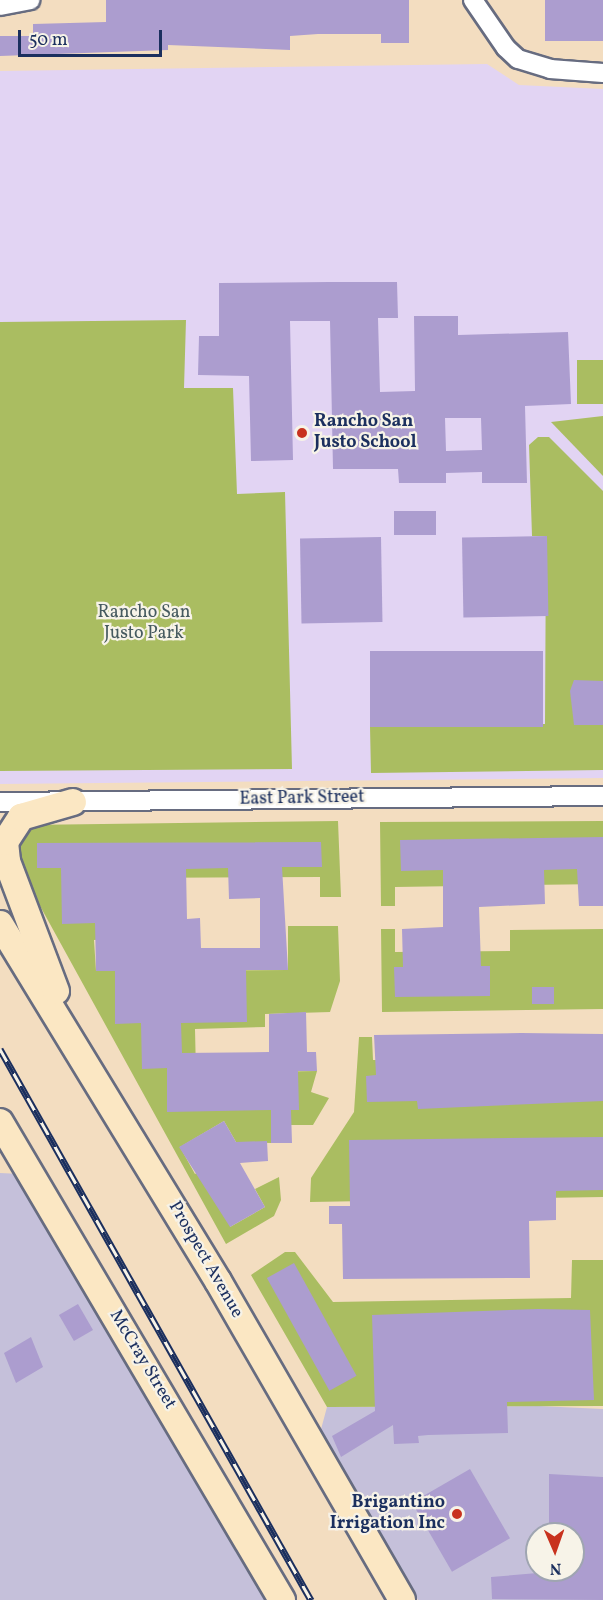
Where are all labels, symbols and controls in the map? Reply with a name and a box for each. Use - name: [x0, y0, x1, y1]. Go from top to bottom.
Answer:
- scale bar: [21, 18, 165, 56]
- text: 50 m: [29, 28, 68, 53]
- place label: Rancho San Justo School: [314, 412, 416, 454]
- marker: Rancho San Justo School: [295, 426, 309, 440]
- park label: Rancho San Justo Park: [97, 603, 191, 646]
- street label: East Park Street: [239, 787, 365, 811]
- street label: Prospect Avenue: [163, 1198, 247, 1322]
- street label: McCray Street: [104, 1306, 180, 1414]
- place label: Brigantino Irrigation Inc: [330, 1493, 445, 1536]
- marker: Brigantino Irrigation Inc: [450, 1507, 464, 1521]
- north arrow: [525, 1522, 585, 1582]
- text: N: [549, 1557, 562, 1579]

